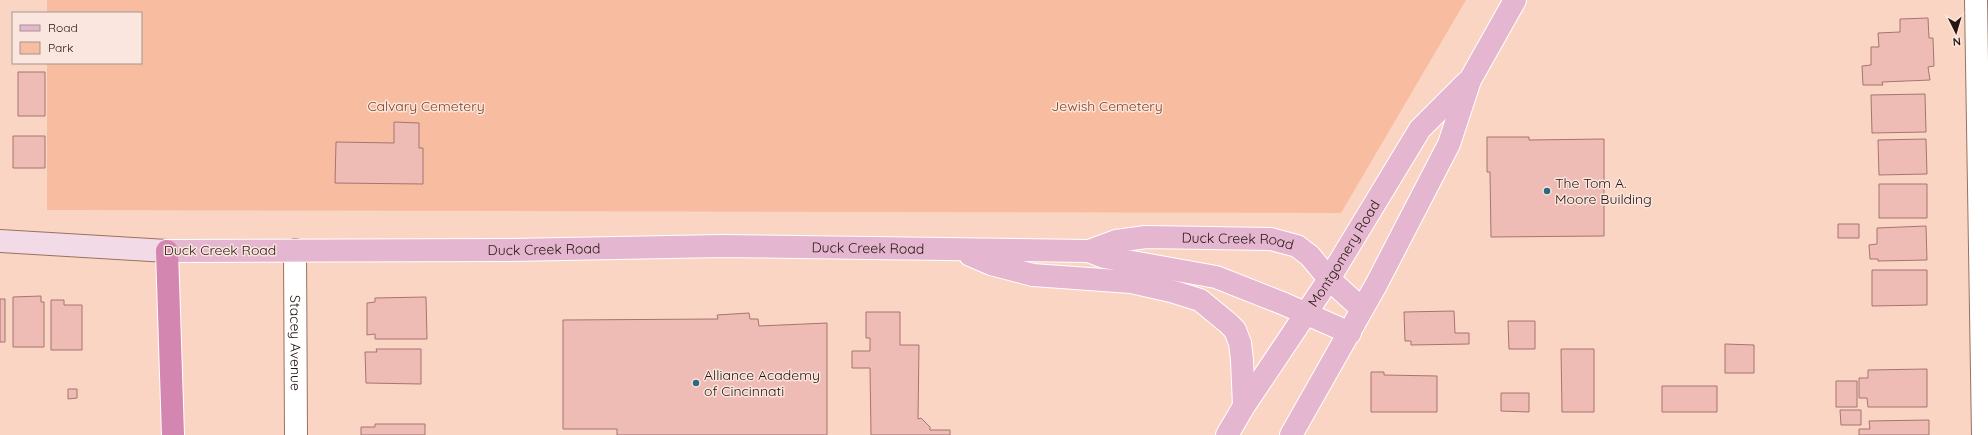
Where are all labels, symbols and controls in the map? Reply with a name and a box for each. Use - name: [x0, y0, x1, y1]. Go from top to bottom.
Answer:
- legend: [12, 12, 142, 64]
- north arrow: [1936, 12, 1976, 52]
- text: Road: [48, 20, 78, 35]
- text: N: [1952, 35, 1962, 49]
- text: Park: [48, 40, 73, 55]
- park label: Calvary Cemetery: [367, 97, 485, 115]
- park label: Jewish Cemetery: [1051, 97, 1163, 115]
- place label: The Tom A. Moore Building: [1555, 174, 1652, 208]
- marker: The Tom A. Moore Building: [1542, 186, 1552, 196]
- street label: Montgomery Road: [1304, 197, 1384, 310]
- street label: Duck Creek Road: [1181, 229, 1296, 254]
- street label: Duck Creek Road: [811, 238, 924, 258]
- street label: Duck Creek Road: [488, 239, 601, 259]
- street label: Duck Creek Road: [164, 241, 276, 259]
- street label: Stacey Avenue: [286, 295, 305, 391]
- place label: Alliance Academy of Cincinnati: [704, 366, 820, 400]
- marker: Alliance Academy of Cincinnati: [691, 378, 701, 388]

